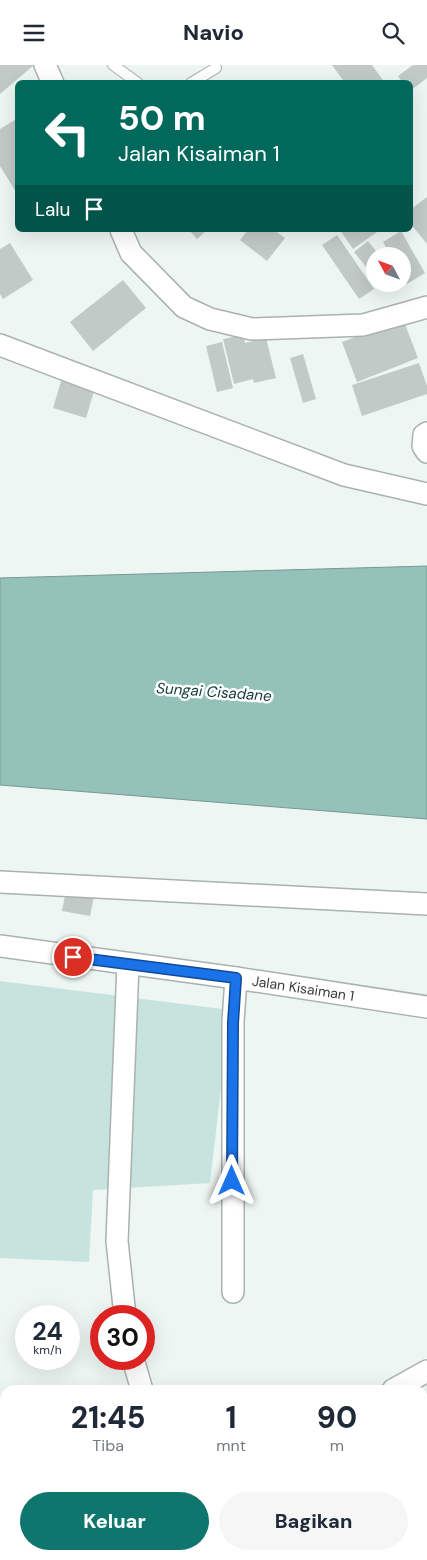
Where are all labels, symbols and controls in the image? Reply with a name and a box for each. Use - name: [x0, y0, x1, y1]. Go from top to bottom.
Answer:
- text: Navio: [183, 18, 244, 47]
- icon: menu: [20, 19, 48, 47]
- icon: search: [379, 19, 407, 47]
- text: 50 m: [118, 95, 206, 141]
- icon: left: [35, 100, 100, 165]
- text: Jalan Kisaiman 1: [118, 139, 280, 168]
- icon: arrive: [80, 195, 108, 223]
- text: Lalu: [35, 197, 70, 222]
- north arrow: [366, 247, 411, 293]
- map controls: [366, 247, 411, 292]
- water label: Sungai Cisadane: [156, 678, 273, 706]
- pin: [52, 936, 94, 978]
- icon: arrive: [59, 943, 87, 971]
- street label: Jalan Kisaiman 1: [251, 972, 355, 1005]
- position arrow: [205, 1154, 257, 1206]
- speed limit sign: 30: [90, 1305, 155, 1370]
- text: 24: [32, 1315, 63, 1348]
- text: km/h: [33, 1342, 62, 1358]
- text: 21:45: [71, 1398, 145, 1437]
- text: 1: [226, 1398, 237, 1437]
- text: 90: [317, 1398, 357, 1437]
- text: Tiba: [92, 1435, 124, 1456]
- text: mnt: [216, 1435, 246, 1456]
- text: m: [330, 1435, 344, 1456]
- button: Keluar: [20, 1492, 209, 1550]
- button: Bagikan: [219, 1492, 408, 1550]

